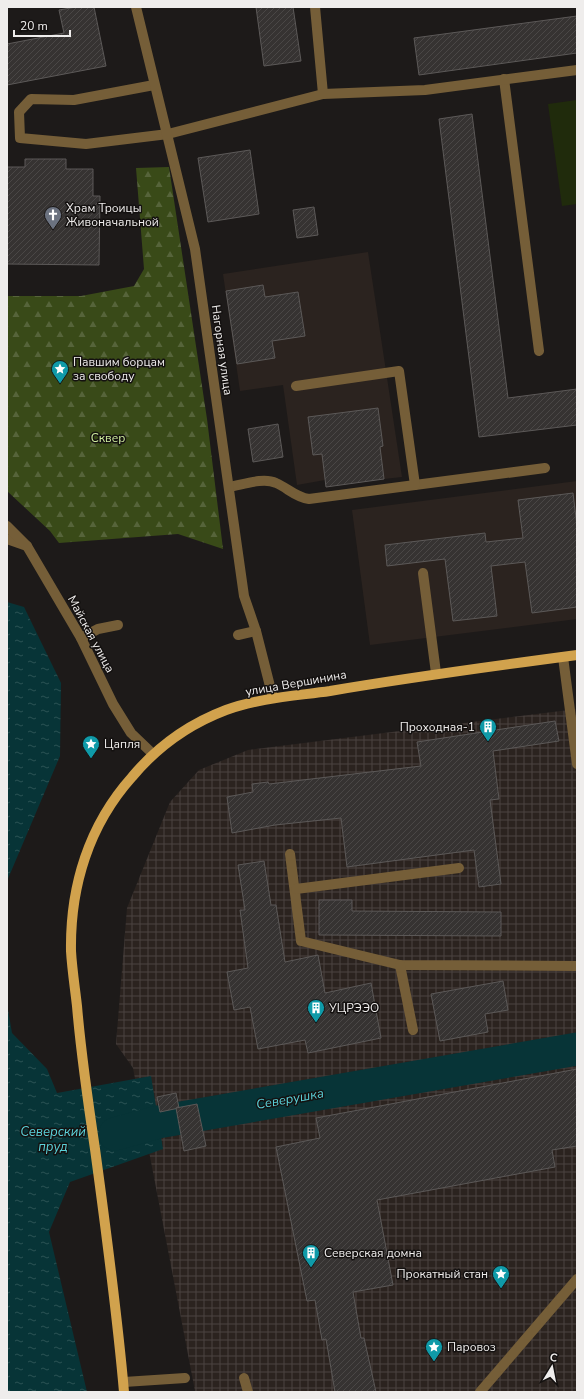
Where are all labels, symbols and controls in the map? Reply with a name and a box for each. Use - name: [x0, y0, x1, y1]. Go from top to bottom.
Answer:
- scale bar: [14, 12, 70, 38]
- text: 20 m: [20, 18, 48, 34]
- place label: Храм Троицы Живоначальной: [66, 200, 159, 230]
- church icon: Храм Троицы Живоначальной: [43, 205, 63, 230]
- street label: Нагорная улица: [208, 304, 236, 396]
- place label: Павшим борцам за свободу: [73, 354, 165, 384]
- place icon: Павшим борцам за свободу: [50, 359, 70, 384]
- park label: Сквер: [91, 430, 125, 446]
- street label: Майская улица: [64, 593, 118, 675]
- street label: улица Вершинина: [244, 666, 348, 700]
- building icon: Проходная-1: [478, 717, 498, 742]
- place label: Проходная-1: [400, 719, 475, 735]
- place icon: Цапля: [81, 734, 101, 759]
- place label: Цапля: [104, 736, 140, 752]
- building icon: УЦРЭЭО: [306, 998, 326, 1023]
- place label: УЦРЭЭО: [328, 1000, 379, 1016]
- water label: Северушка: [255, 1084, 325, 1114]
- water label: Северский пруд: [20, 1123, 86, 1156]
- building icon: Северская домна: [301, 1243, 321, 1268]
- place label: Северская домна: [324, 1245, 422, 1261]
- place icon: Прокатный стан: [491, 1264, 511, 1289]
- place label: Прокатный стан: [396, 1266, 488, 1282]
- place icon: Паровоз: [424, 1337, 444, 1362]
- place label: Паровоз: [447, 1339, 496, 1355]
- north arrow: [532, 1347, 572, 1387]
- text: С: [549, 1350, 559, 1366]

